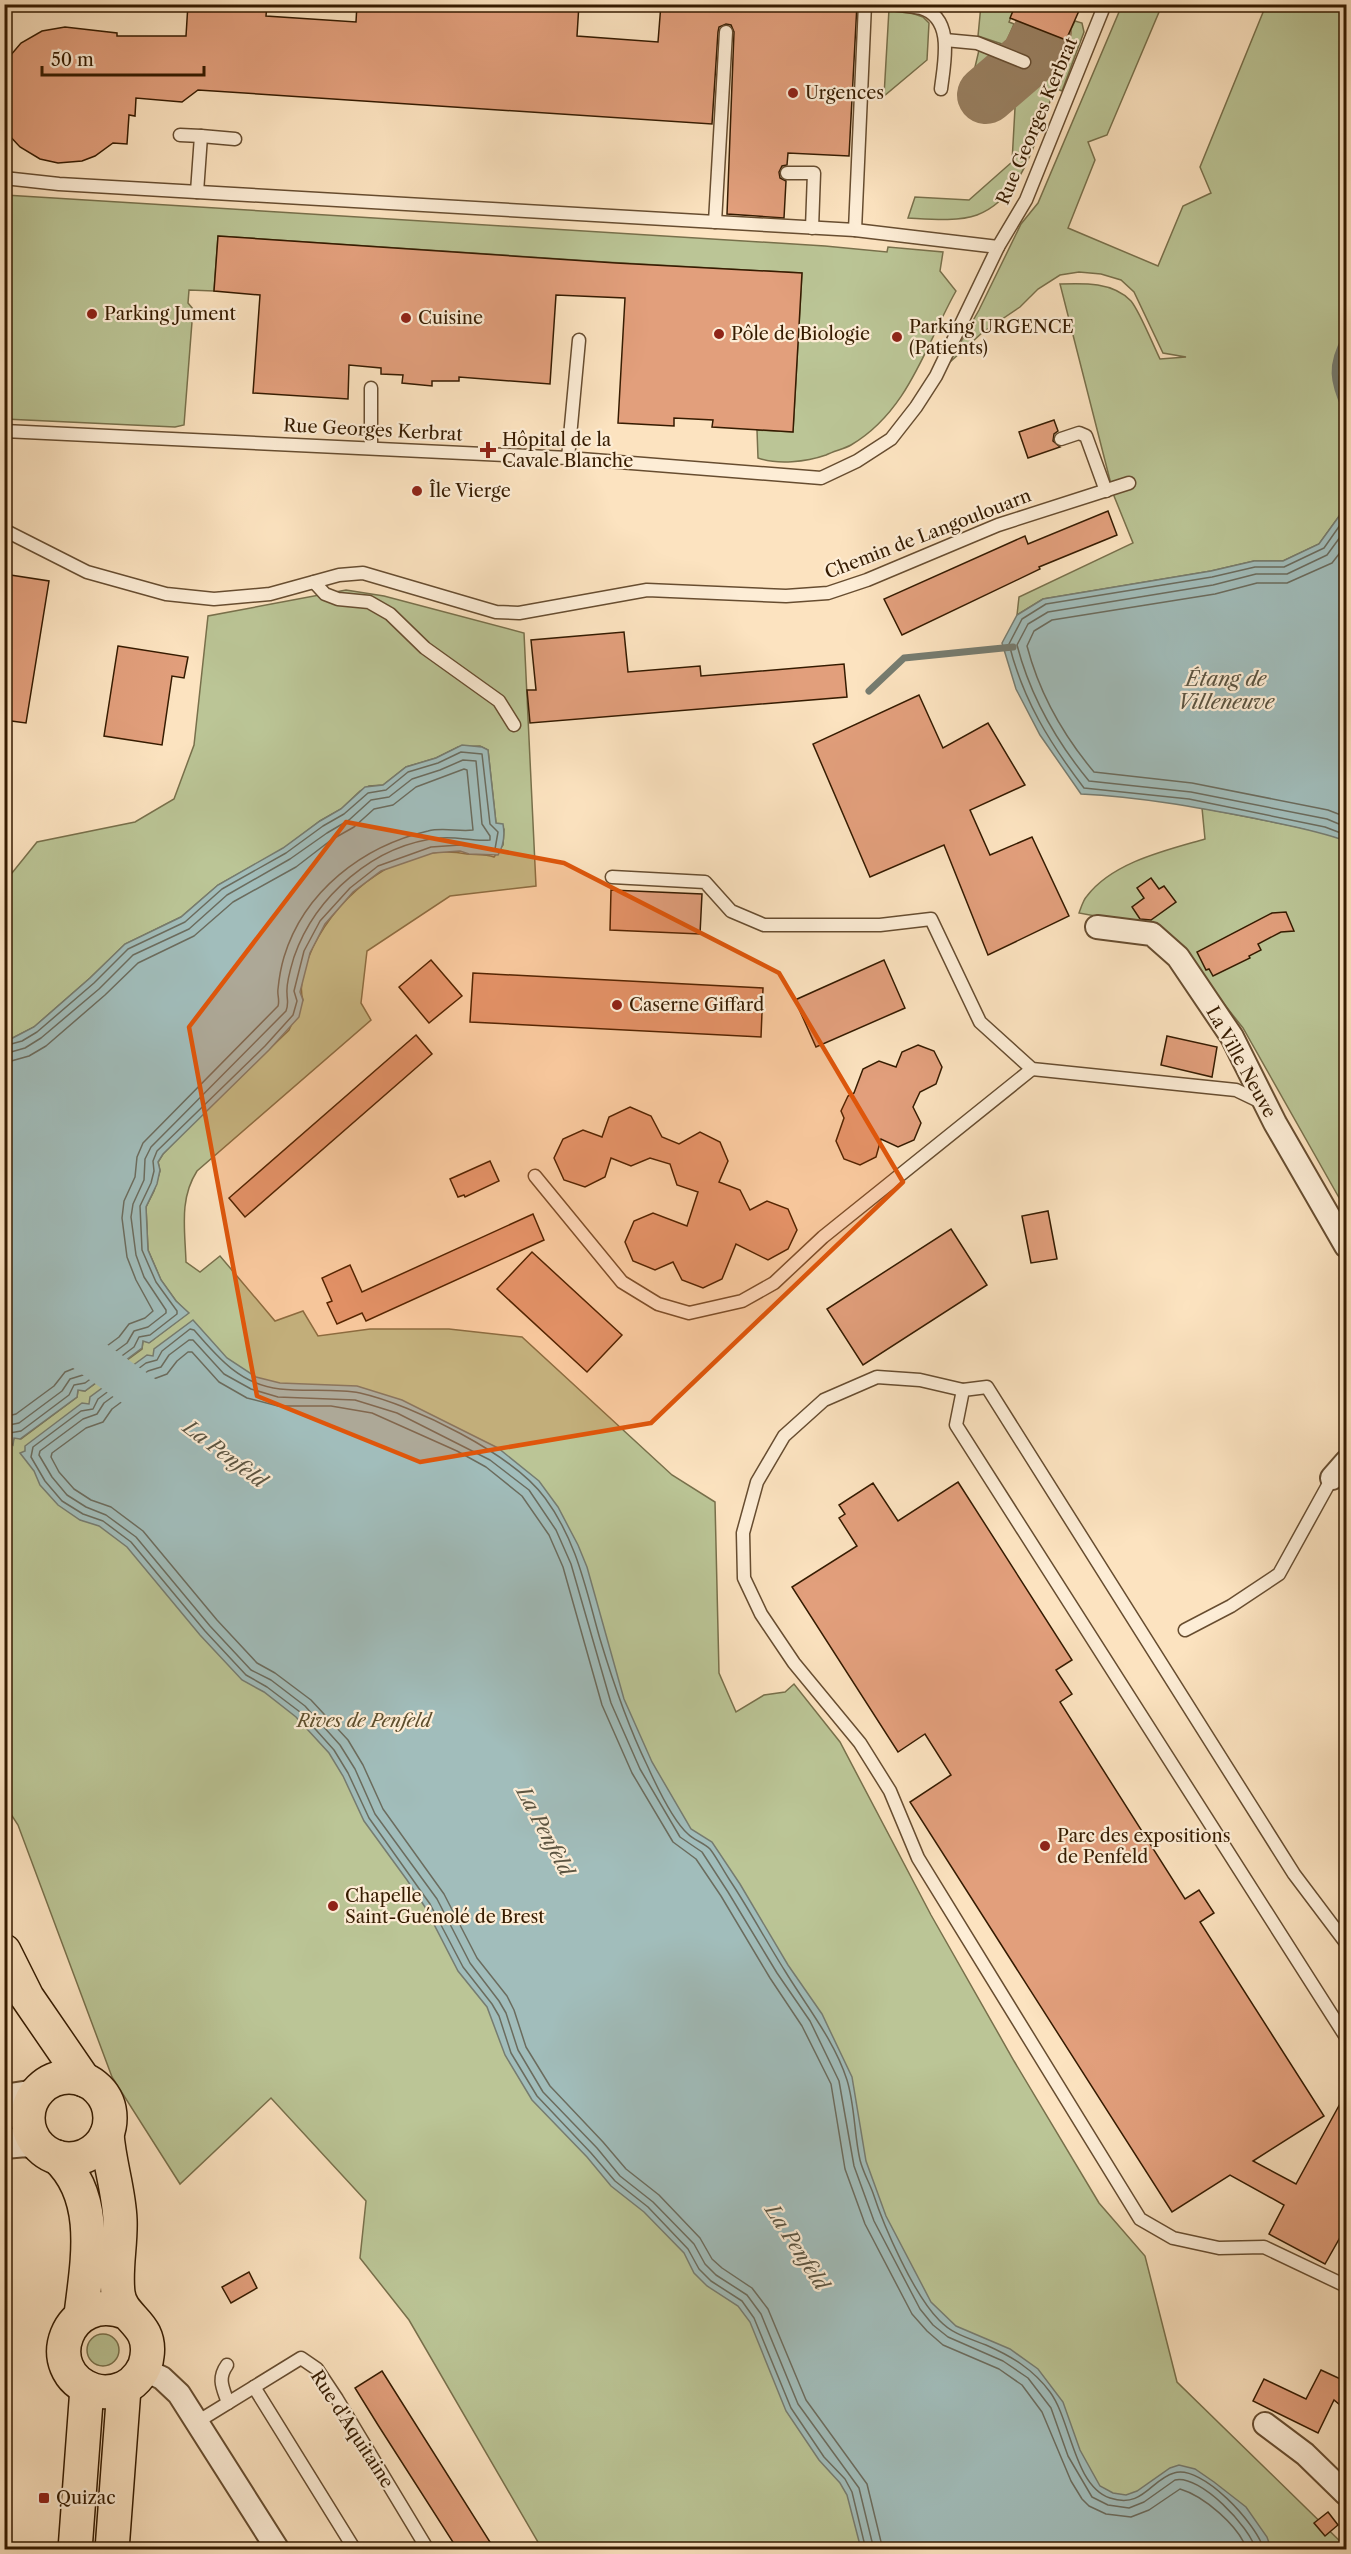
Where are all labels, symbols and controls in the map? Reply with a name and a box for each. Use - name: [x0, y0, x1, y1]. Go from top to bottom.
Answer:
- street label: Rue Georges Kerbrat: [992, 33, 1082, 208]
- scale bar: [42, 39, 204, 77]
- text: 50 m: [51, 49, 94, 71]
- place label: Urgences: [805, 82, 884, 104]
- marker: Urgences: [786, 86, 800, 100]
- place label: Parking Jument: [104, 303, 237, 325]
- marker: Parking Jument: [85, 307, 99, 321]
- place label: Cuisine: [418, 307, 483, 329]
- marker: Cuisine: [399, 311, 413, 325]
- place label: Parking URGENCE (Patients): [909, 316, 1074, 359]
- place label: Pôle de Biologie: [731, 323, 870, 345]
- marker: Pôle de Biologie: [712, 327, 726, 341]
- marker: Parking URGENCE (Patients): [890, 330, 904, 344]
- street label: Rue Georges Kerbrat: [283, 414, 464, 446]
- place label: Hôpital de la Cavale Blanche: [502, 429, 633, 472]
- marker: Hôpital de la Cavale Blanche: [479, 441, 497, 459]
- place label: Île Vierge: [429, 479, 511, 502]
- marker: Île Vierge: [410, 484, 424, 498]
- street label: Chemin de Langoulouarn: [822, 484, 1034, 584]
- water label: Étang de Villeneuve: [1178, 666, 1276, 714]
- place label: Caserne Giffard: [629, 994, 764, 1016]
- marker: Caserne Giffard: [610, 998, 624, 1012]
- street label: La Ville Neuve: [1201, 1002, 1281, 1122]
- water label: La Penfeld: [177, 1414, 273, 1494]
- park label: Rives de Penfeld: [295, 1710, 433, 1732]
- water label: La Penfeld: [511, 1780, 580, 1882]
- place label: Parc des expositions de Penfeld: [1057, 1825, 1231, 1868]
- marker: Parc des expositions de Penfeld: [1038, 1839, 1052, 1853]
- place label: Chapelle Saint-Guénolé de Brest: [345, 1885, 545, 1928]
- marker: Chapelle Saint-Guénolé de Brest: [326, 1899, 340, 1913]
- water label: La Penfeld: [759, 2198, 835, 2296]
- street label: Rue d'Aquitaine: [306, 2366, 398, 2492]
- place label: Quizac: [56, 2487, 116, 2509]
- marker: Quizac: [37, 2491, 51, 2505]

